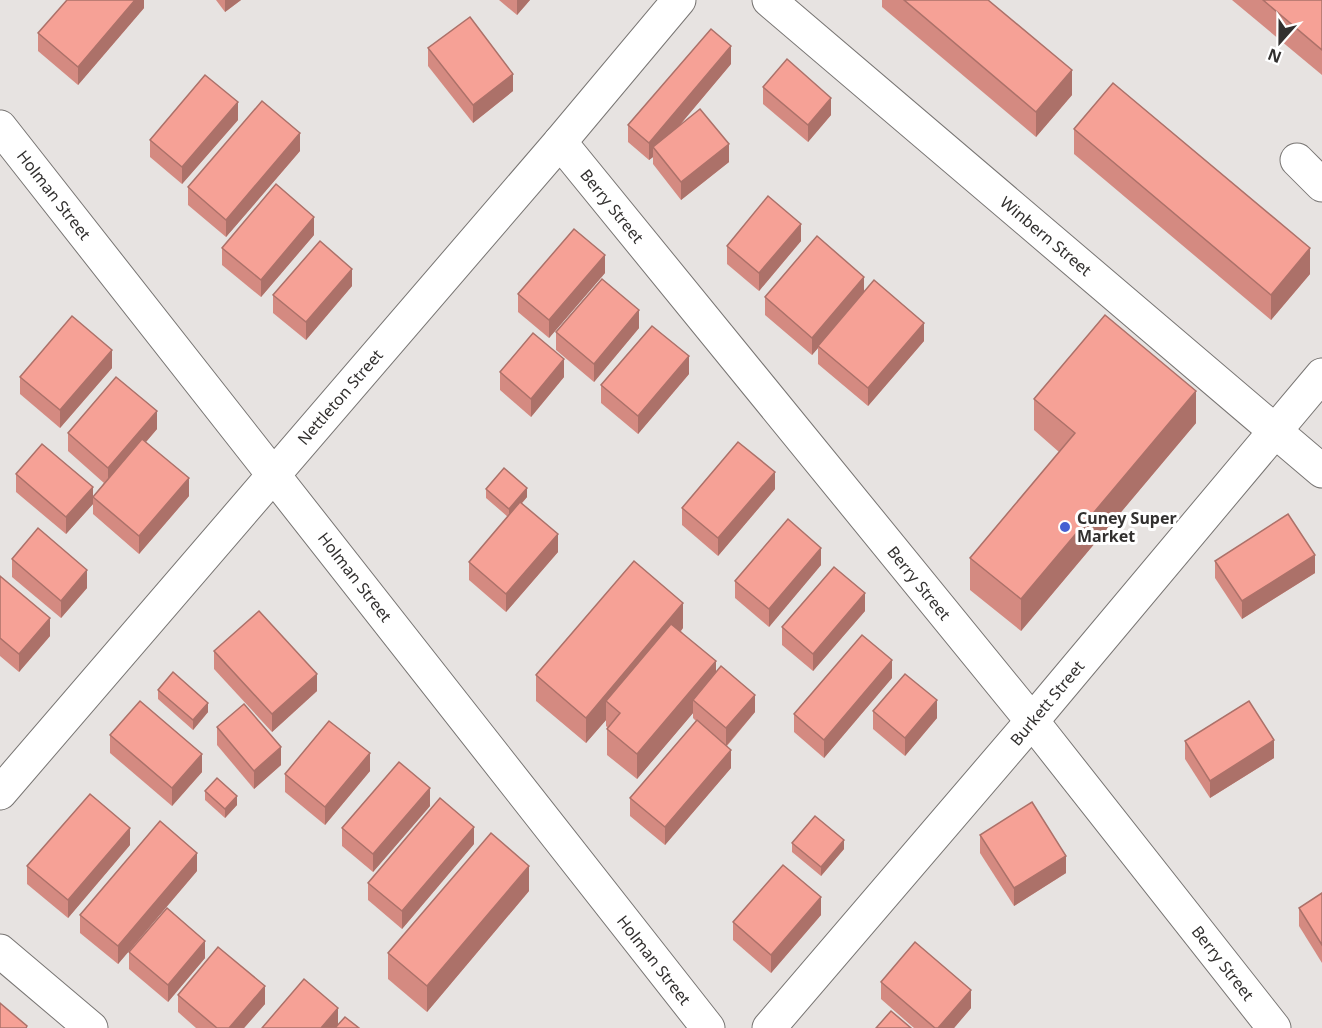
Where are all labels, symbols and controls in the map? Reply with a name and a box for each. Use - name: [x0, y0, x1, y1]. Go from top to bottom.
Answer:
- north arrow: [1250, 12, 1310, 72]
- text: N: [1265, 43, 1285, 69]
- street label: Holman Street: [12, 146, 96, 245]
- street label: Berry Street: [575, 164, 649, 248]
- street label: Winbern Street: [996, 191, 1097, 281]
- street label: Nettleton Street: [292, 344, 388, 450]
- place label: Cuney Super Market: [1077, 507, 1177, 547]
- marker: Cuney Super Market: [1058, 520, 1072, 534]
- street label: Holman Street: [313, 528, 397, 627]
- street label: Berry Street: [882, 541, 956, 625]
- street label: Burkett Street: [1005, 656, 1089, 750]
- street label: Holman Street: [612, 911, 696, 1010]
- street label: Berry Street: [1187, 921, 1259, 1005]

